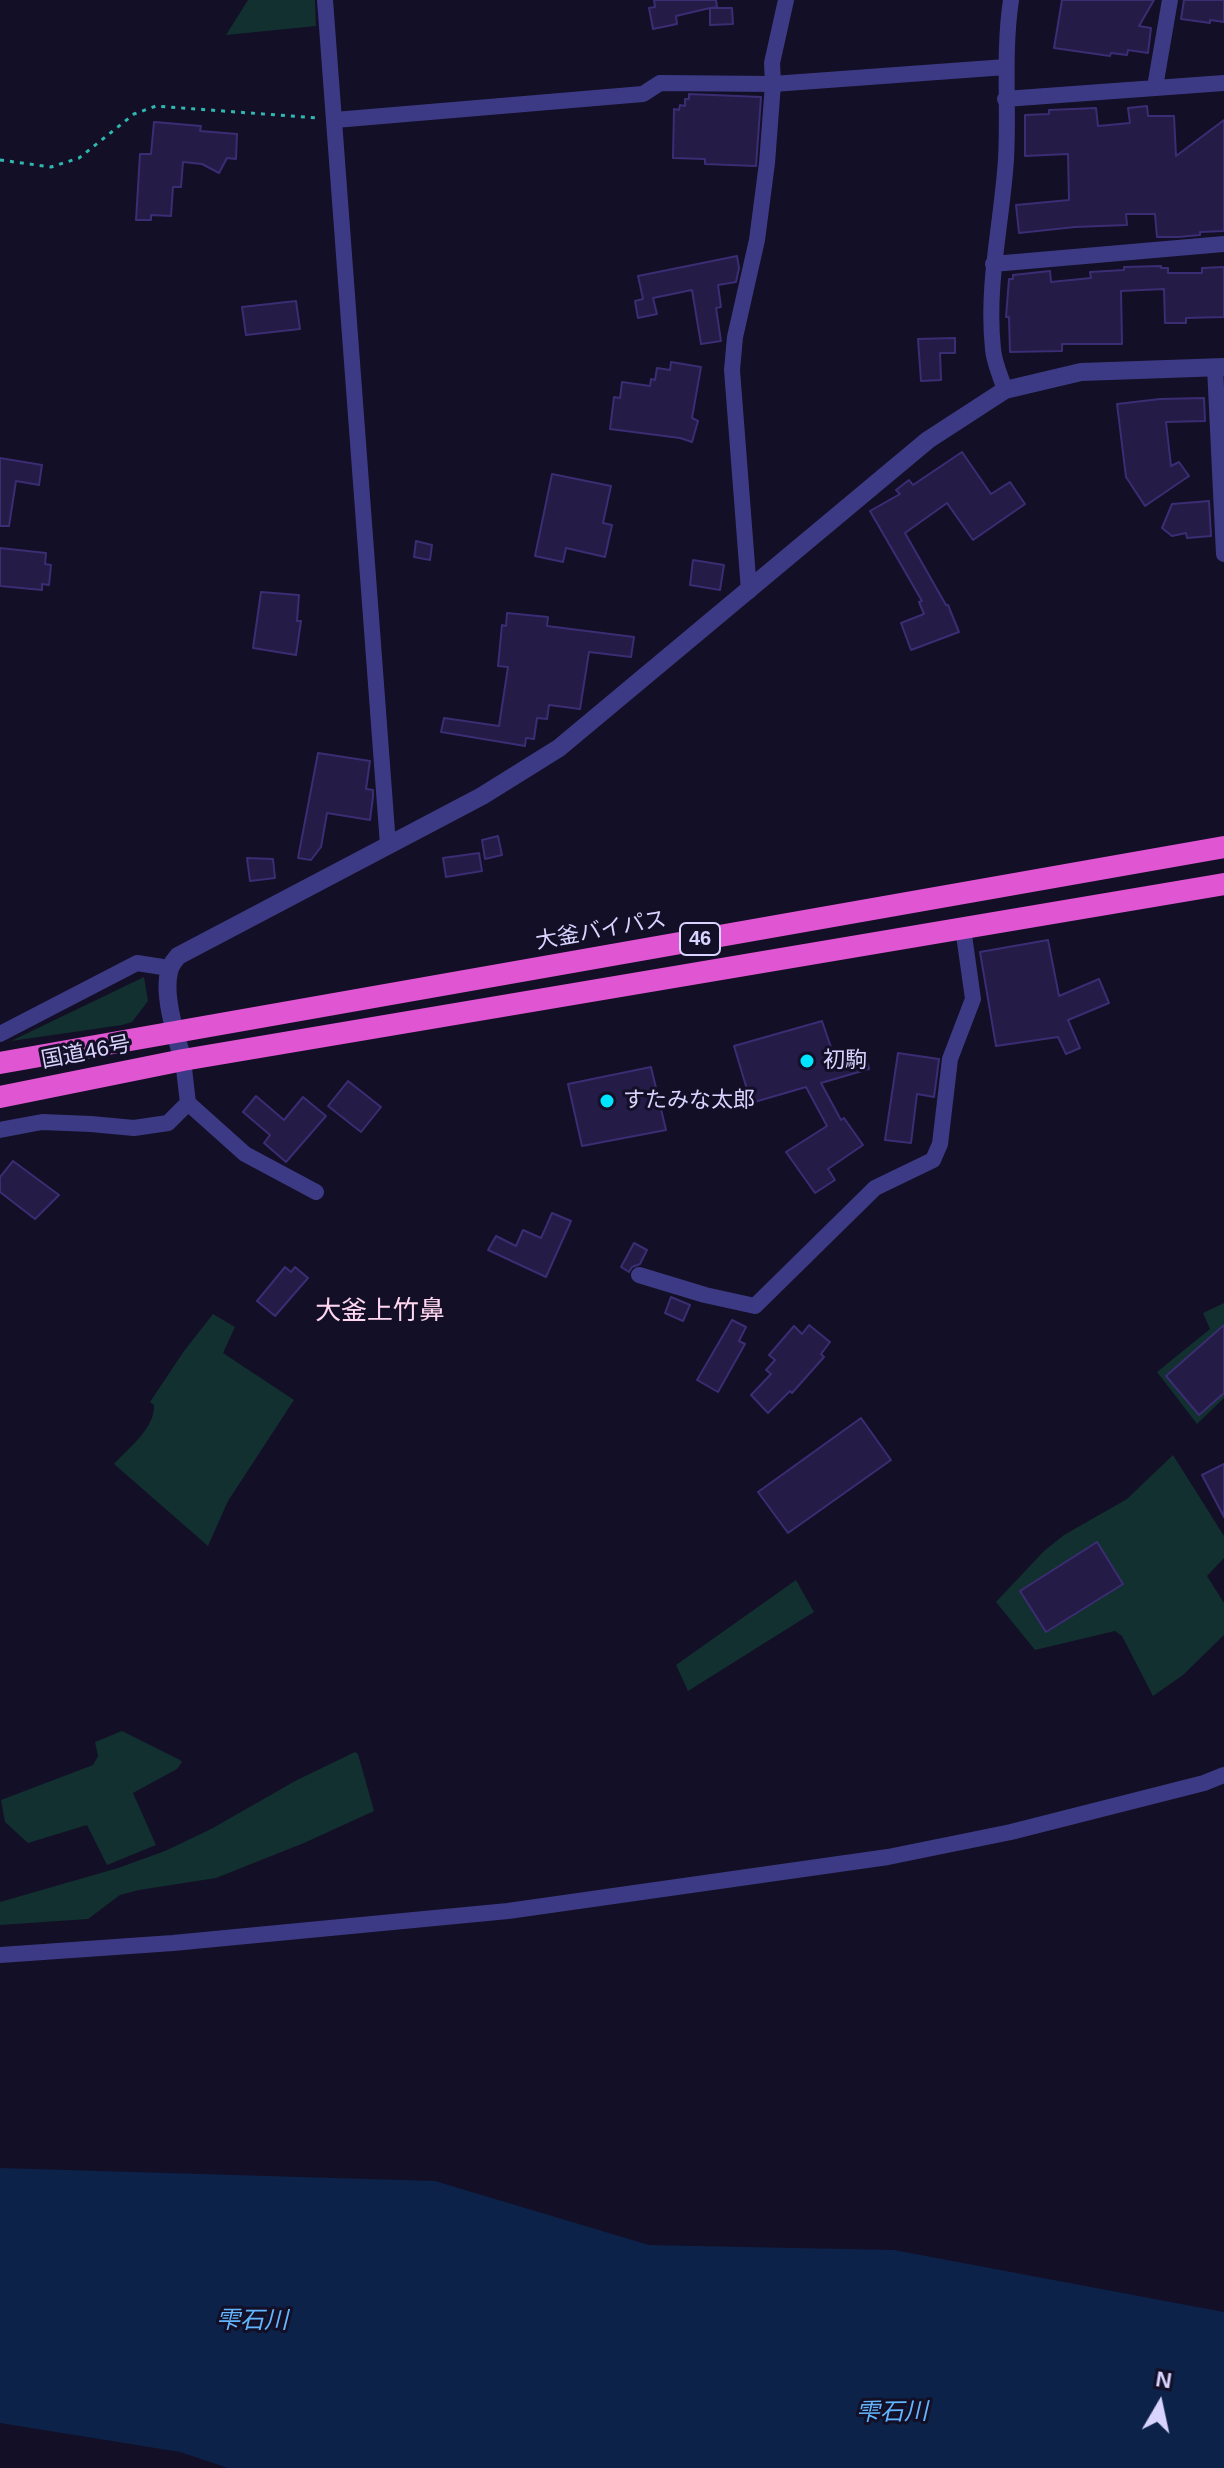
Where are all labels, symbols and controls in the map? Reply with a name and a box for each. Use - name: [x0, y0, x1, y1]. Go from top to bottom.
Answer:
- street label: 大釜バイパス: [534, 907, 668, 955]
- road number: 46: [680, 923, 720, 955]
- street label: 国道46号: [39, 1031, 133, 1075]
- place label: 初駒: [823, 1048, 867, 1074]
- marker: 初駒: [798, 1052, 816, 1070]
- place label: すたみな太郎: [623, 1088, 755, 1114]
- marker: すたみな太郎: [598, 1092, 616, 1110]
- district label: 大釜上竹鼻: [315, 1296, 445, 1328]
- water label: 雫石川: [216, 2307, 288, 2335]
- north arrow: [1120, 2364, 1200, 2444]
- text: N: [1154, 2366, 1174, 2393]
- water label: 雫石川: [856, 2398, 928, 2428]

